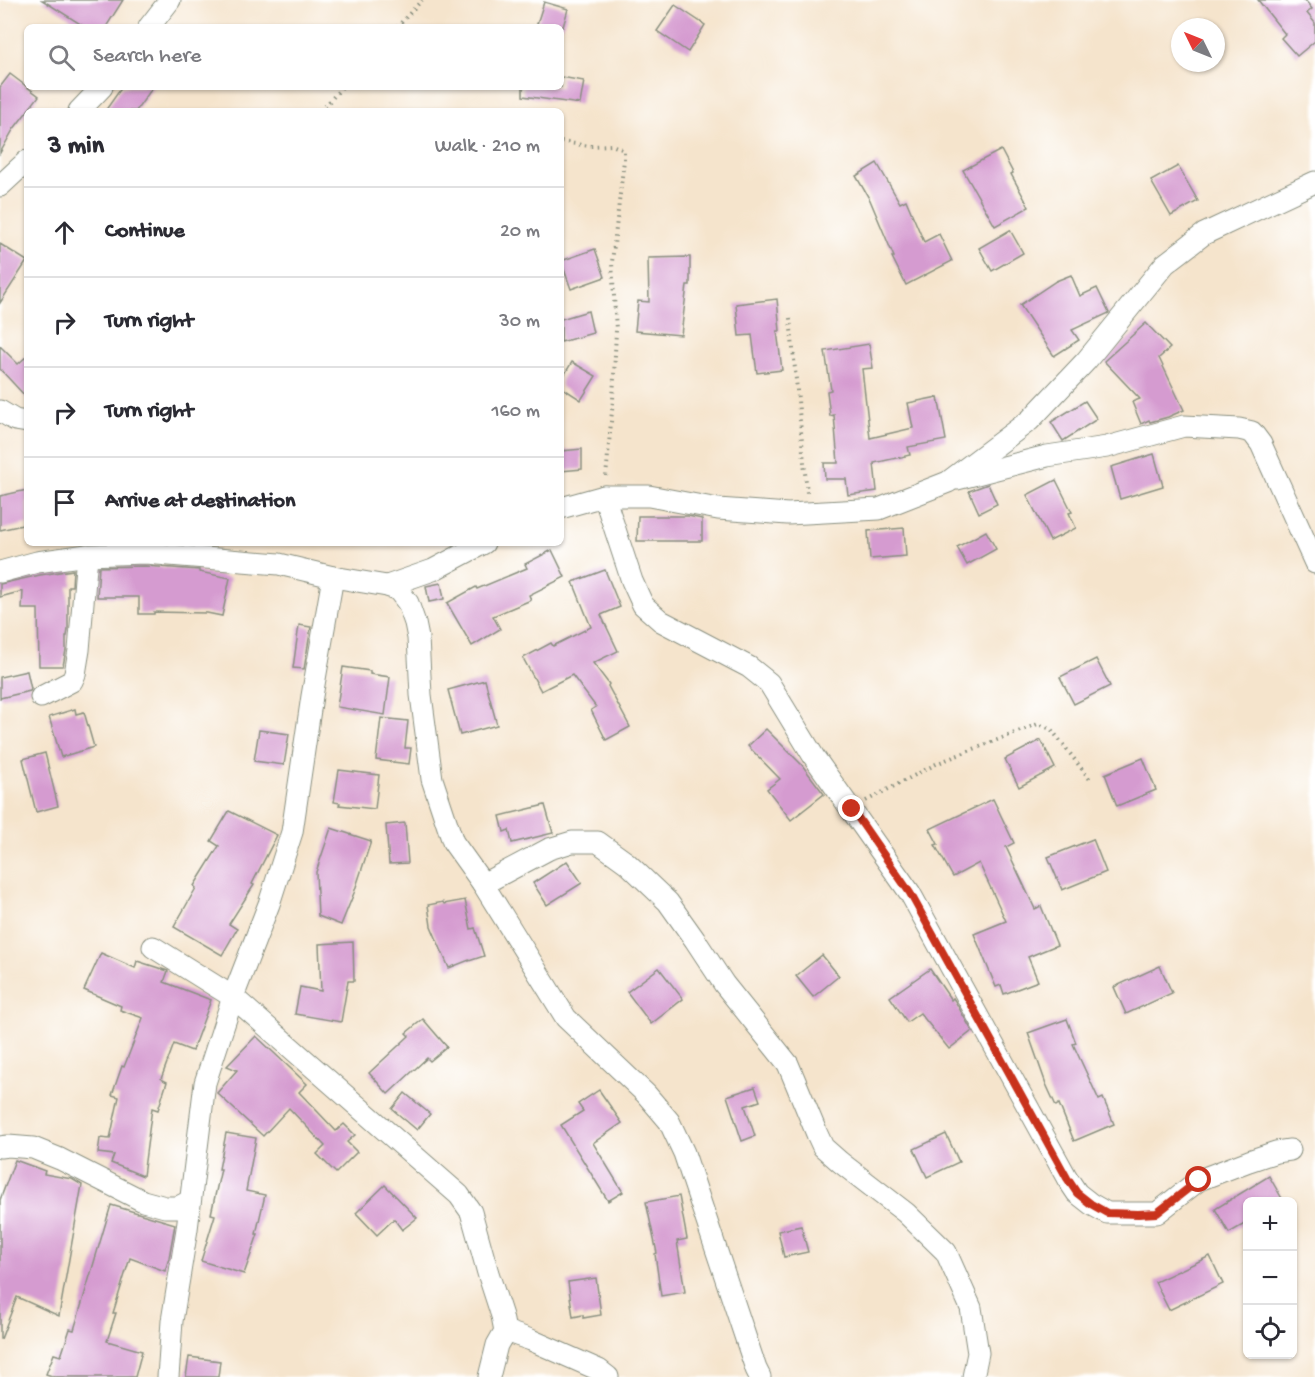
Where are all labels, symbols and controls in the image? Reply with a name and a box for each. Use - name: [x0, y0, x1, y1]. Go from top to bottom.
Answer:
- north arrow: [1171, 18, 1225, 72]
- search box: [24, 24, 564, 90]
- icon: search: [45, 41, 78, 74]
- text: Search here: [93, 44, 201, 70]
- text: 3 min: [48, 132, 104, 163]
- text: Walk · 210 m: [435, 136, 540, 159]
- icon: ahead: [48, 216, 81, 249]
- text: Continue: [105, 219, 185, 245]
- text: 20 m: [500, 221, 540, 244]
- icon: right: [48, 306, 81, 339]
- text: Turn right: [105, 309, 193, 335]
- text: 30 m: [499, 311, 540, 334]
- icon: right: [48, 396, 81, 429]
- text: Turn right: [105, 399, 193, 425]
- text: 160 m: [491, 401, 540, 424]
- icon: arrive: [48, 486, 81, 519]
- text: Arrive at destination: [105, 489, 295, 515]
- route end: [838, 795, 864, 821]
- route start: [1185, 1166, 1211, 1192]
- map controls: [1243, 1197, 1297, 1359]
- button: +: [1243, 1197, 1297, 1251]
- button: −: [1243, 1251, 1297, 1305]
- button: locate: [1243, 1305, 1297, 1359]

